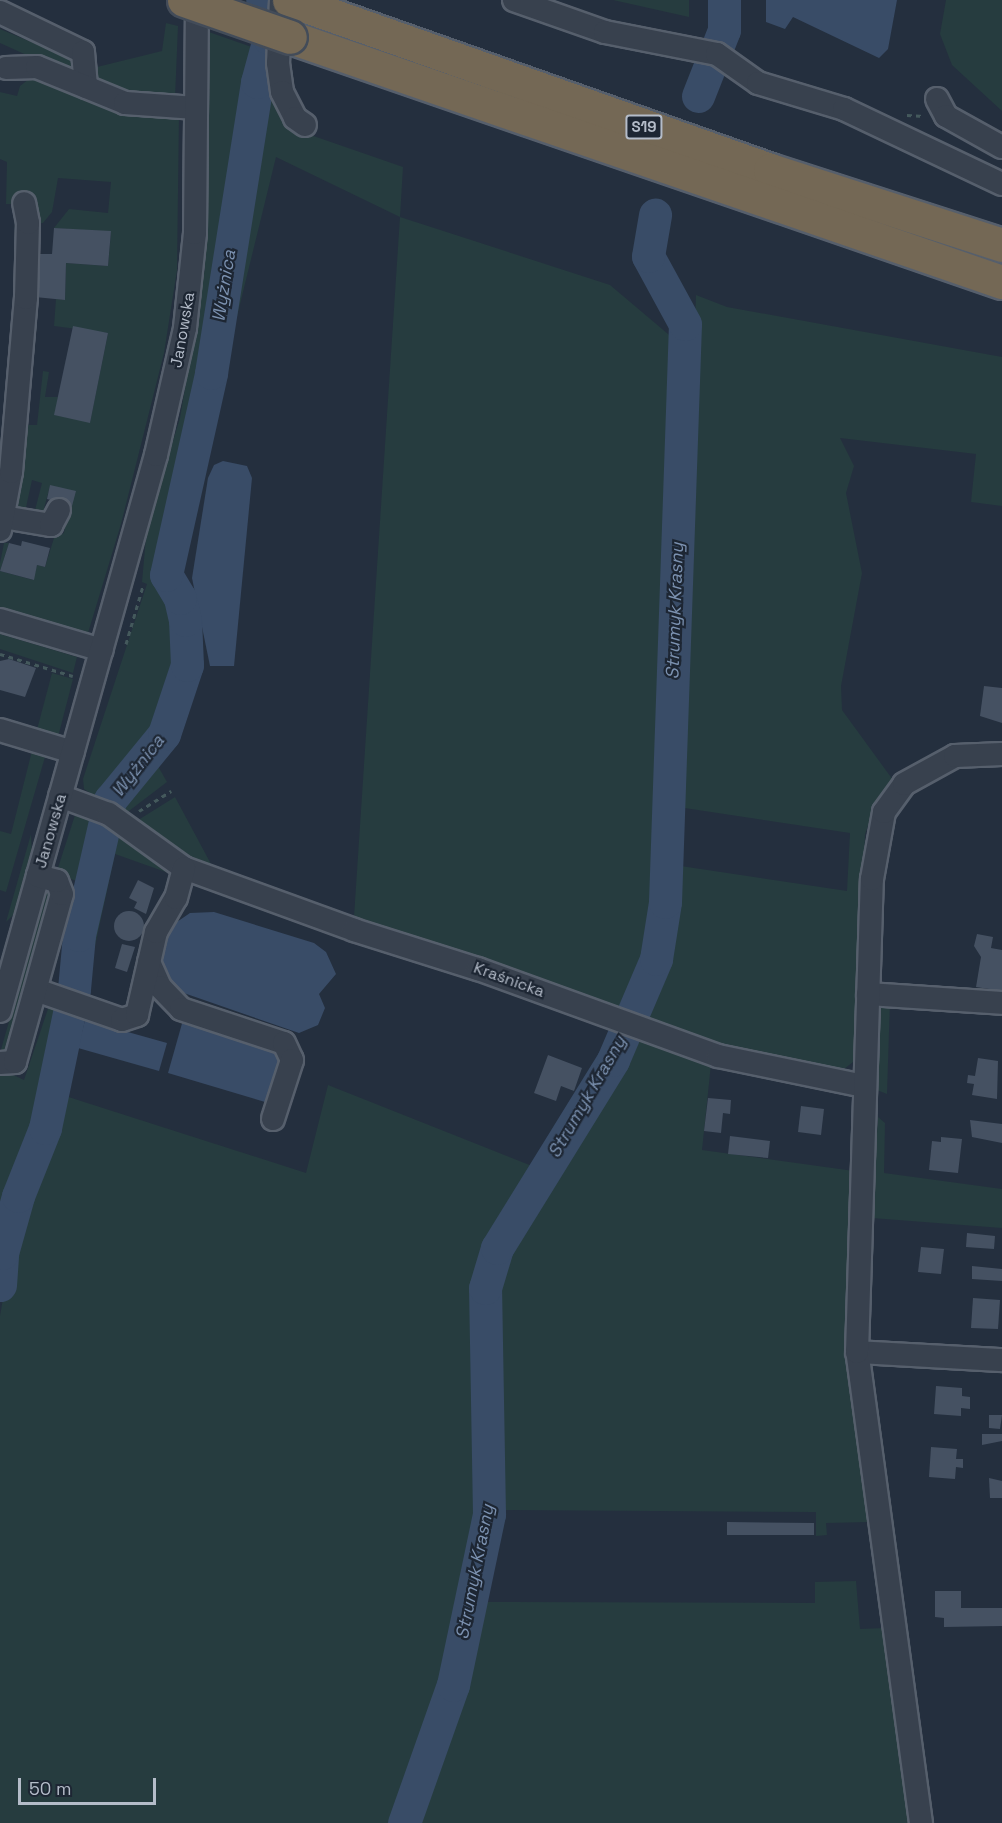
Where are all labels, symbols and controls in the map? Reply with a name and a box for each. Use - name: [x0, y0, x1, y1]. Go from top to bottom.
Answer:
- road number: S19: [624, 115, 664, 139]
- water label: Wyżnica: [208, 248, 240, 324]
- street label: Janowska: [167, 291, 199, 369]
- water label: Strumyk Krasny: [662, 542, 688, 680]
- water label: Wyżnica: [107, 731, 169, 801]
- street label: Janowska: [31, 792, 71, 870]
- street label: Kraśnicka: [471, 958, 547, 1002]
- water label: Strumyk Krasny: [543, 1032, 631, 1162]
- water label: Strumyk Krasny: [451, 1503, 499, 1641]
- scale bar: [21, 1766, 159, 1804]
- text: 50 m: [29, 1777, 71, 1800]

